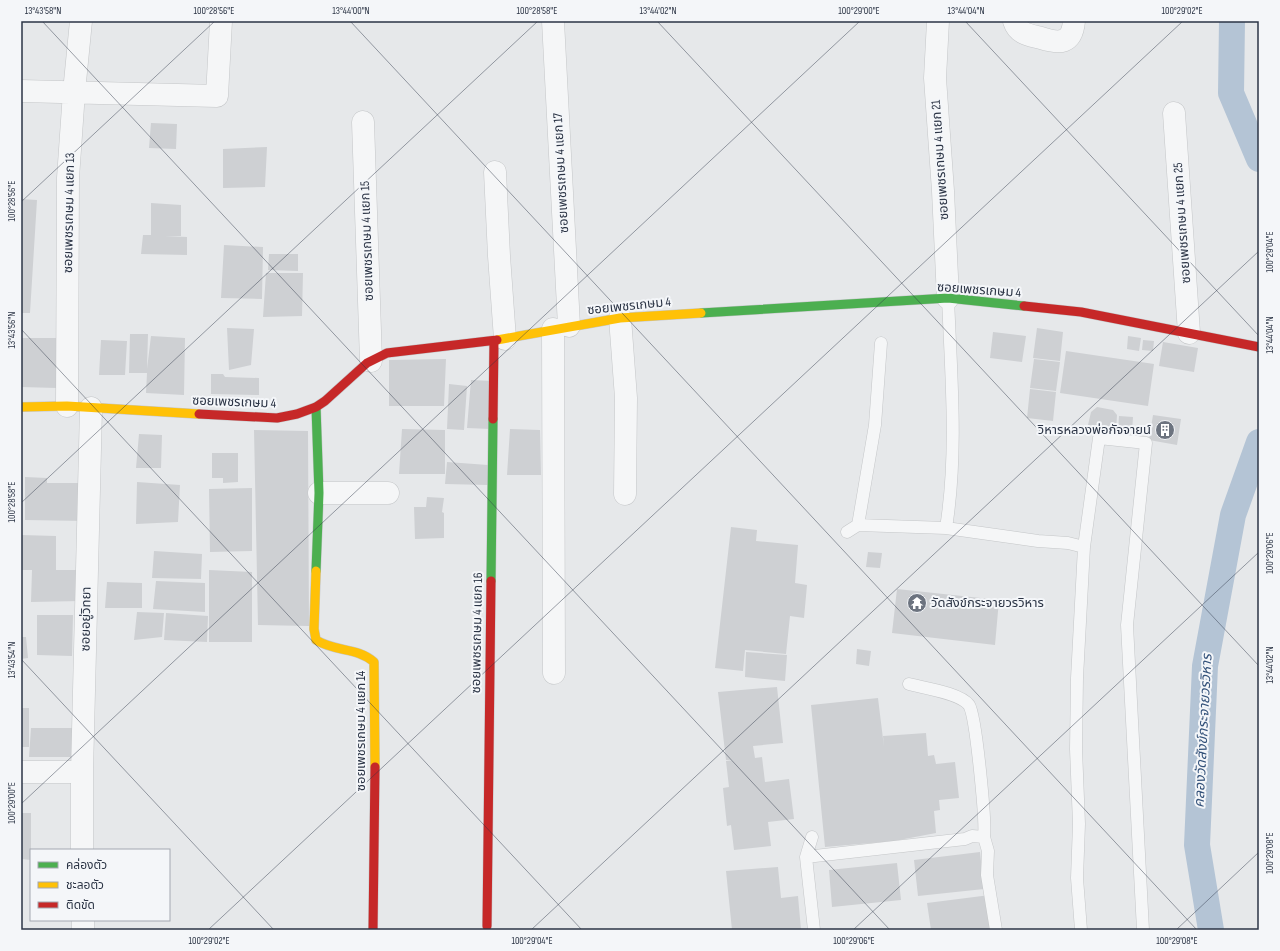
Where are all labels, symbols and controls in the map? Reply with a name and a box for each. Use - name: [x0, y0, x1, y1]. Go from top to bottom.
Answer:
- text: 13°43'58"N: [25, 5, 61, 17]
- text: 100°28'56"E: [194, 5, 234, 17]
- text: 13°44'00"N: [332, 5, 370, 17]
- text: 100°28'58"E: [517, 5, 557, 17]
- text: 13°44'02"N: [639, 5, 677, 17]
- text: 100°29'00"E: [838, 5, 880, 17]
- text: 13°44'04"N: [947, 5, 985, 17]
- text: 100°29'02"E: [1161, 5, 1203, 17]
- street label: ซอยเพชรเกษม 4 แยก 21: [928, 99, 952, 221]
- street label: ซอยเพชรเกษม 4 แยก 17: [550, 112, 572, 234]
- street label: ซอยเพชรเกษม 4 แยก 13: [60, 153, 78, 273]
- street label: ซอยเพชรเกษม 4 แยก 25: [1170, 162, 1194, 284]
- text: 100°28'56"E: [6, 181, 18, 221]
- street label: ซอยเพชรเกษม 4 แยก 15: [357, 181, 377, 301]
- text: 100°29'04"E: [1264, 231, 1276, 273]
- street label: ซอยเพชรเกษม 4: [937, 279, 1022, 301]
- street label: ซอยเพชรเกษม 4: [586, 294, 672, 318]
- text: 13°43'56"N: [6, 312, 18, 348]
- text: 13°44'04"N: [1264, 316, 1276, 354]
- street label: ซอยเพชรเกษม 4: [192, 393, 277, 411]
- building icon: วิหารหลวงพ่อกัจจายน์: [1154, 419, 1176, 441]
- place label: วิหารหลวงพ่อกัจจายน์: [1037, 422, 1151, 438]
- text: 100°28'58"E: [6, 482, 18, 522]
- text: 100°29'06"E: [1264, 532, 1276, 574]
- street label: ซอยเพชรเกษม 4 แยก 16: [468, 572, 486, 694]
- street label: ซอยอยู่วิทยา: [77, 586, 95, 652]
- temple icon: วัดสังข์กระจายวรวิหาร: [906, 592, 928, 614]
- place label: วัดสังข์กระจายวรวิหาร: [931, 595, 1044, 611]
- text: 13°43'54"N: [6, 642, 18, 678]
- text: 13°44'02"N: [1264, 646, 1276, 684]
- water label: คลองวัดสังข์กระจายวรวิหาร: [1190, 653, 1216, 808]
- street label: ซอยเพชรเกษม 4 แยก 14: [353, 670, 369, 791]
- text: 100°29'00"E: [6, 782, 18, 824]
- text: 100°29'08"E: [1264, 832, 1276, 874]
- legend: [30, 849, 170, 921]
- text: คล่องตัว: [66, 858, 107, 873]
- text: ชะลอตัว: [66, 878, 104, 893]
- text: ติดขัด: [66, 898, 95, 913]
- text: 100°29'02"E: [188, 935, 230, 947]
- text: 100°29'04"E: [511, 935, 553, 947]
- text: 100°29'06"E: [833, 935, 875, 947]
- text: 100°29'08"E: [1156, 935, 1198, 947]

